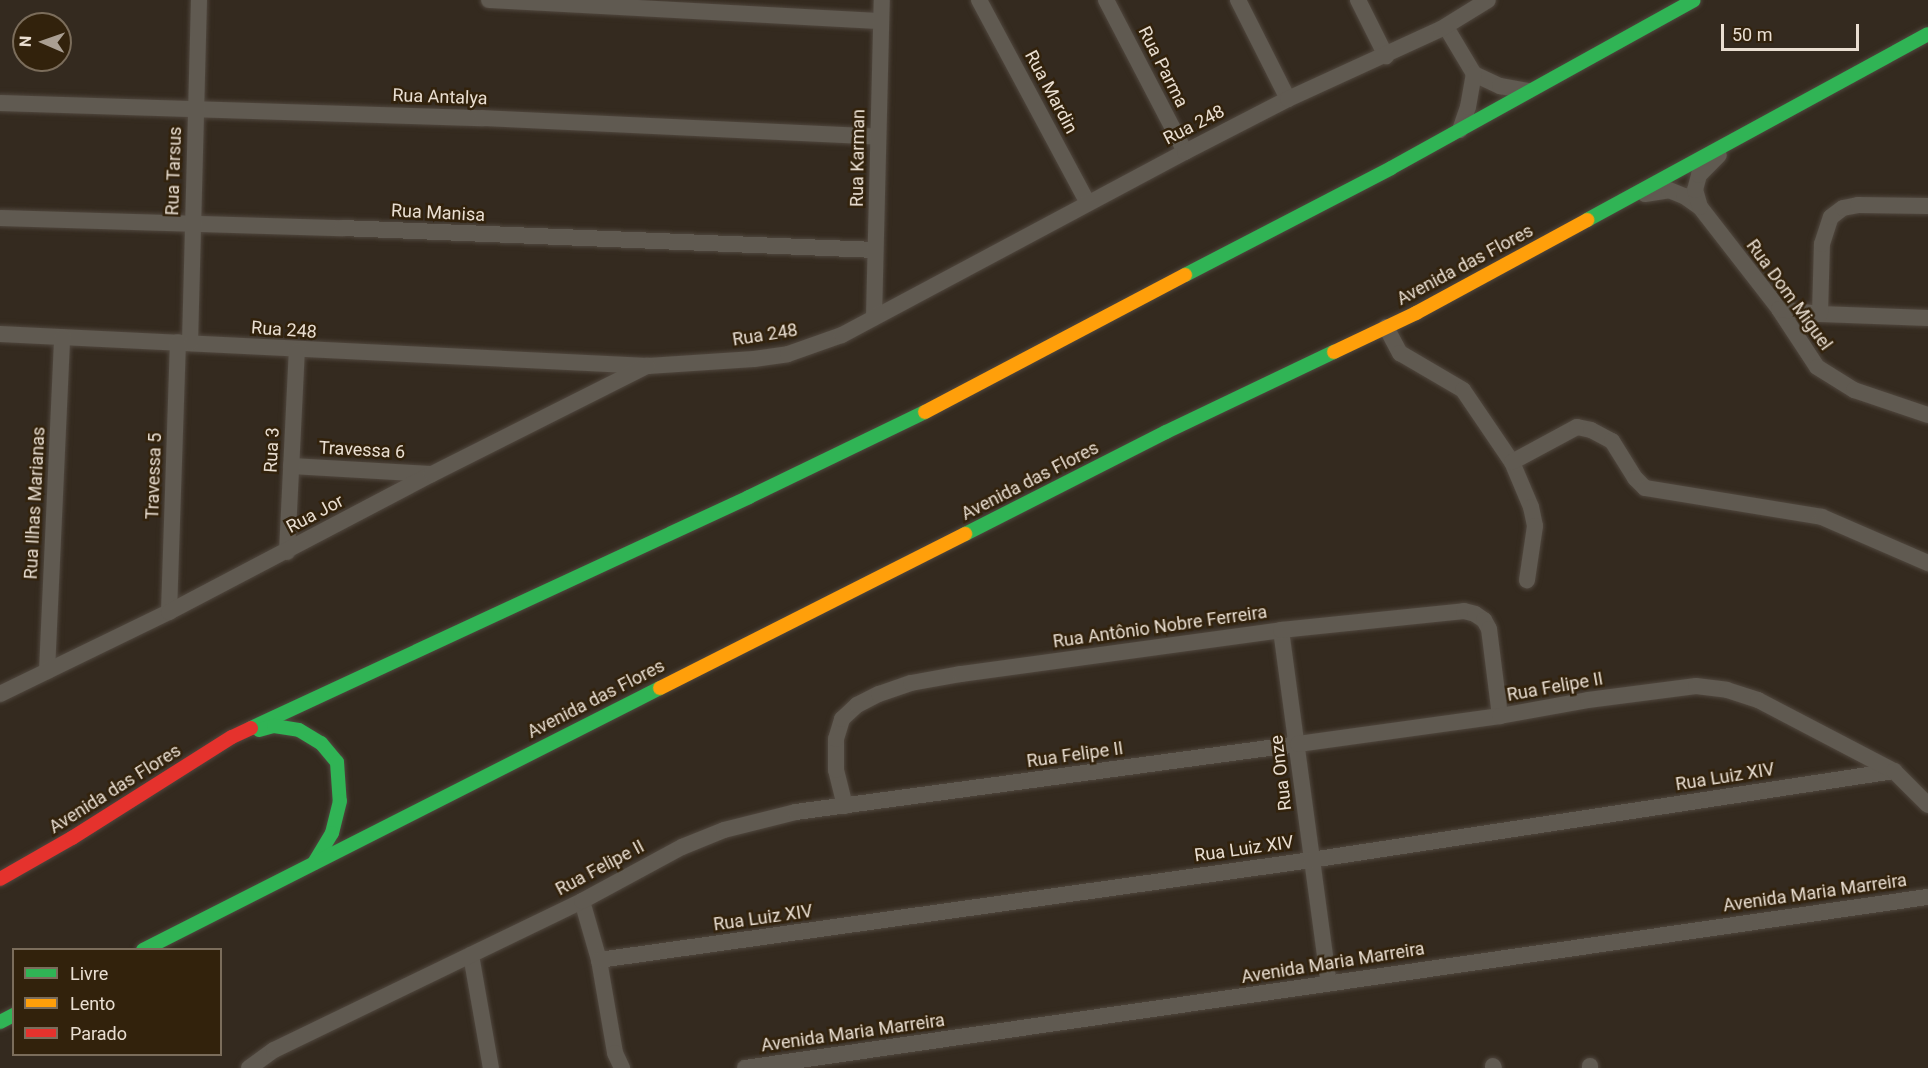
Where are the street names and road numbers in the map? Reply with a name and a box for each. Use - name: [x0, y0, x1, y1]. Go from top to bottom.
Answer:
- street label: Rua Parma: [1133, 23, 1193, 111]
- street label: Rua Mardin: [1020, 47, 1082, 137]
- street label: Rua Antalya: [392, 85, 488, 109]
- street label: Rua 248: [1160, 100, 1228, 150]
- street label: Rua Karman: [846, 109, 870, 207]
- street label: Rua Tarsus: [162, 126, 186, 216]
- street label: Rua Manisa: [390, 200, 486, 226]
- street label: Avenida das Flores: [1393, 220, 1537, 310]
- street label: Rua Dom Miguel: [1742, 235, 1836, 355]
- street label: Rua 248: [251, 317, 317, 343]
- street label: Rua 248: [731, 319, 799, 351]
- street label: Rua Ilhas Marianas: [20, 426, 50, 580]
- street label: Rua 3: [260, 427, 284, 473]
- street label: Travessa 5: [142, 432, 166, 520]
- street label: Travessa 6: [318, 437, 406, 463]
- street label: Avenida das Flores: [958, 437, 1102, 525]
- street label: Rua Jor: [283, 490, 347, 538]
- street label: Rua Antônio Nobre Ferreira: [1052, 601, 1268, 653]
- street label: Avenida das Flores: [524, 655, 668, 743]
- street label: Rua Felipe II: [1505, 668, 1605, 706]
- street label: Rua Onze: [1266, 734, 1296, 812]
- street label: Rua Felipe II: [1025, 738, 1125, 772]
- street label: Avenida das Flores: [45, 740, 185, 838]
- street label: Rua Luiz XIV: [1674, 759, 1776, 795]
- street label: Rua Luiz XIV: [1193, 831, 1295, 867]
- street label: Rua Felipe II: [552, 836, 648, 900]
- street label: Avenida Maria Marreira: [1722, 869, 1908, 917]
- street label: Rua Luiz XIV: [712, 900, 814, 936]
- street label: Avenida Maria Marreira: [1240, 938, 1426, 988]
- street label: Avenida Maria Marreira: [760, 1009, 946, 1057]

